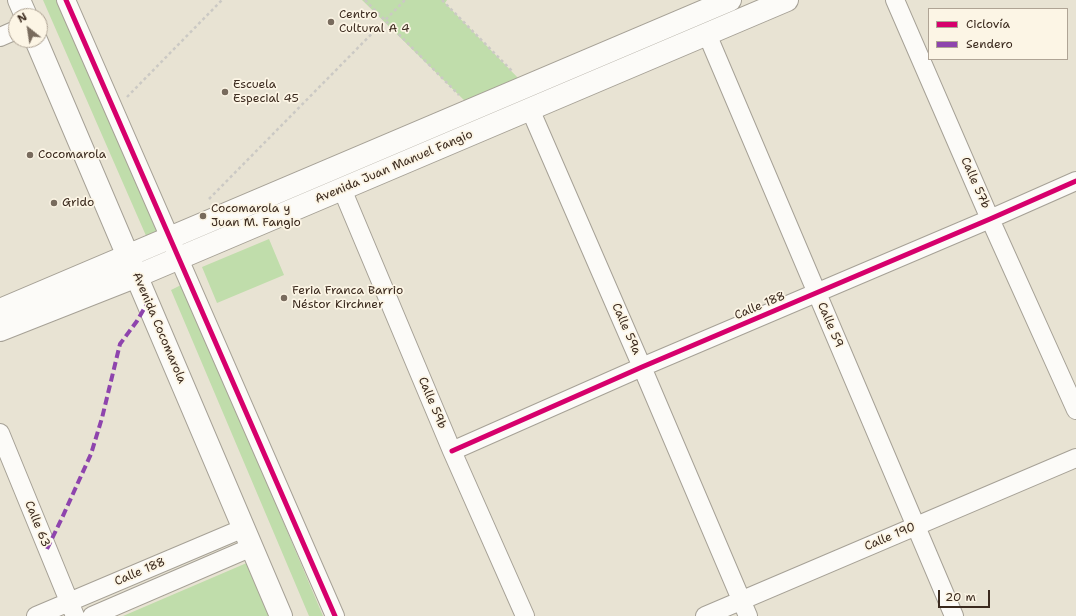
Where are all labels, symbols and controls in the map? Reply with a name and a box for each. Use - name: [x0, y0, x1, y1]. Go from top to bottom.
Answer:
- north arrow: [8, 8, 48, 48]
- place label: Centro Cultural A 4: [339, 8, 410, 36]
- legend: [928, 8, 1068, 60]
- text: N: [15, 9, 30, 27]
- text: Ciclovía: [966, 16, 1010, 32]
- marker: Centro Cultural A 4: [326, 17, 336, 27]
- text: Sendero: [966, 36, 1013, 52]
- place label: Escuela Especial 45: [233, 78, 299, 106]
- marker: Escuela Especial 45: [220, 87, 230, 97]
- street label: Avenida Juan Manuel Fangio: [313, 127, 475, 207]
- place label: Cocomarola: [38, 148, 106, 162]
- marker: Cocomarola: [25, 150, 35, 160]
- street label: Calle 57b: [957, 155, 993, 211]
- place label: Grido: [62, 196, 94, 210]
- marker: Grido: [49, 198, 59, 208]
- place label: Cocomarola y Juan M. Fangio: [211, 202, 301, 230]
- marker: Cocomarola y Juan M. Fangio: [198, 211, 208, 221]
- street label: Avenida Cocomarola: [129, 270, 189, 386]
- place label: Feria Franca Barrio Néstor Kirchner: [292, 284, 403, 312]
- street label: Calle 188: [732, 289, 788, 323]
- marker: Feria Franca Barrio Néstor Kirchner: [279, 293, 289, 303]
- street label: Calle 59: [814, 300, 846, 350]
- street label: Calle 59a: [608, 301, 644, 357]
- street label: Calle 59b: [415, 375, 449, 431]
- street label: Calle 63: [21, 499, 53, 549]
- street label: Calle 190: [862, 520, 918, 554]
- street label: Calle 188: [112, 555, 168, 589]
- scale bar: [940, 582, 992, 608]
- text: 20 m: [945, 589, 976, 605]

